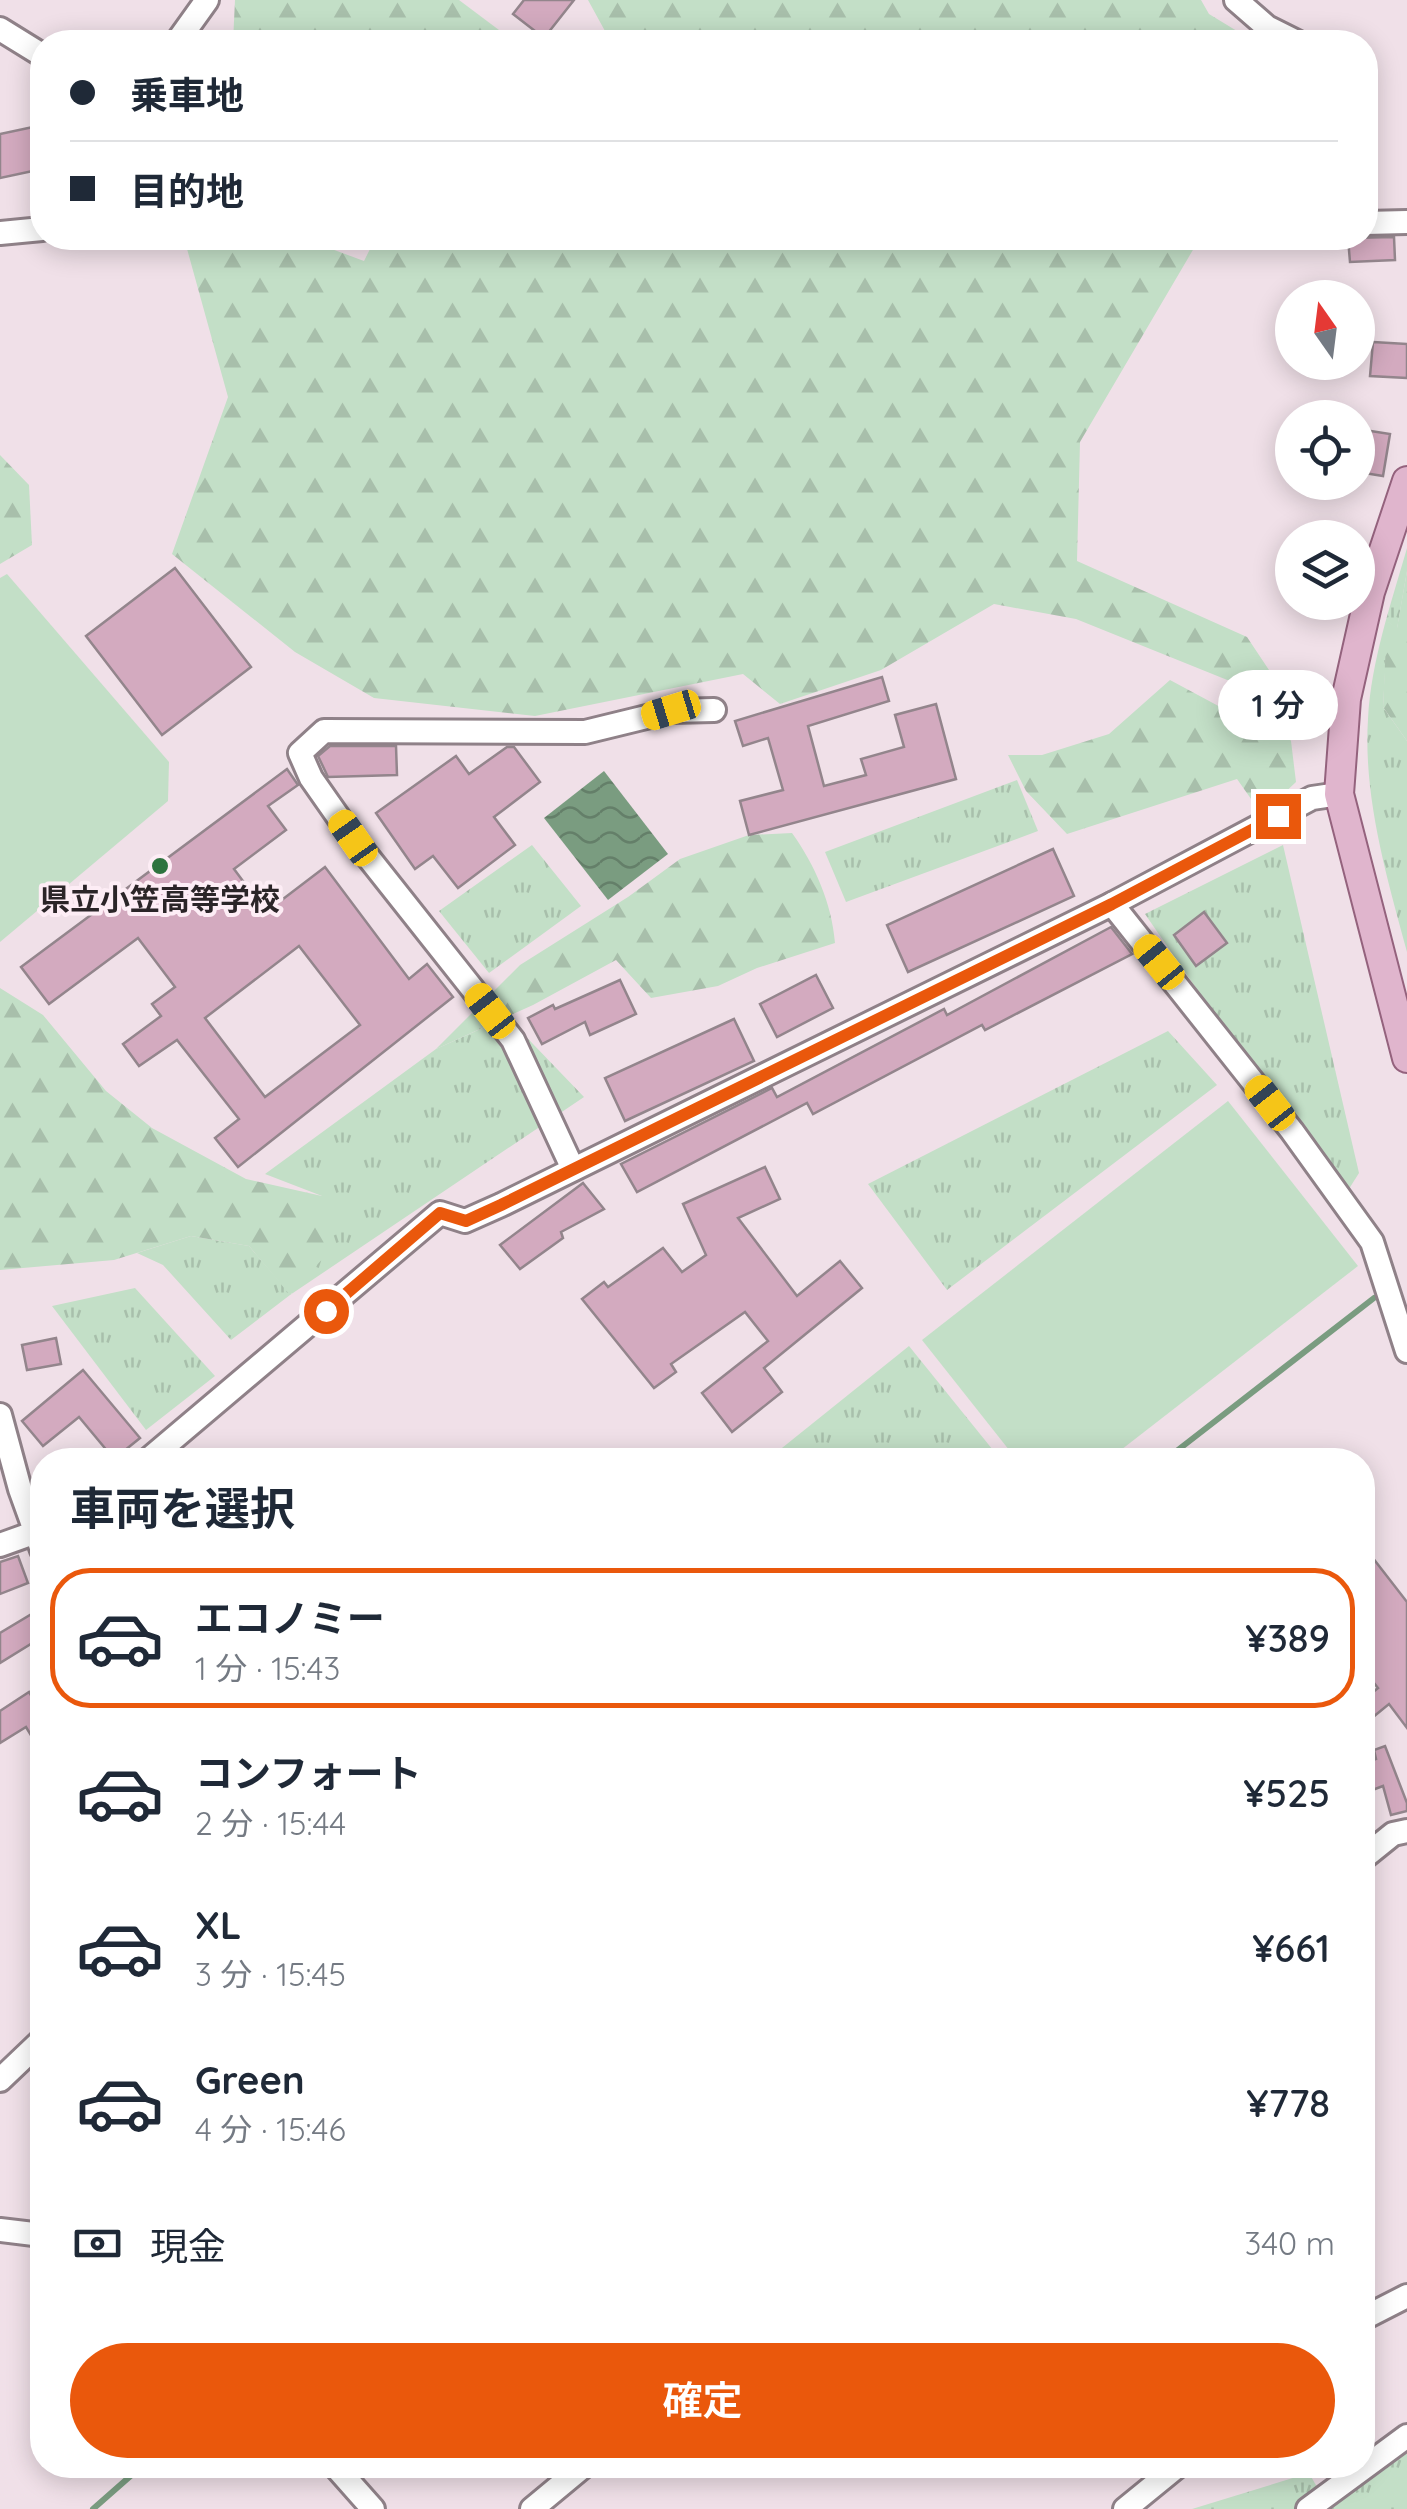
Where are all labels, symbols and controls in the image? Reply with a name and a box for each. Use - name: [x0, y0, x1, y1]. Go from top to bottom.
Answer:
- text: 乗車地: [130, 71, 244, 119]
- text: 目的地: [130, 167, 244, 215]
- north arrow: [1275, 280, 1375, 380]
- map controls: [1275, 280, 1375, 620]
- button: locate: [1275, 400, 1375, 500]
- button: layers: [1275, 520, 1375, 620]
- callout: 1 分: [1218, 671, 1338, 741]
- text: 1 分: [1251, 685, 1305, 725]
- car: [638, 687, 704, 733]
- route end: [1256, 794, 1301, 839]
- car: [324, 805, 382, 871]
- marker: 県立小笠高等学校: [149, 855, 171, 877]
- place label: 県立小笠高等学校: [40, 880, 280, 918]
- car: [1128, 929, 1190, 995]
- car: [460, 978, 520, 1044]
- car: [1240, 1070, 1300, 1136]
- route start: [304, 1289, 349, 1334]
- text: 車両を選択: [70, 1480, 295, 1536]
- icon: car: [75, 1593, 165, 1683]
- text: エコノミー: [195, 1594, 385, 1642]
- text: ¥389: [1245, 1614, 1330, 1662]
- text: 1 分 · 15:43: [195, 1648, 340, 1688]
- icon: car: [75, 1748, 165, 1838]
- text: コンフォート: [195, 1749, 422, 1797]
- text: ¥525: [1243, 1769, 1330, 1817]
- text: 2 分 · 15:44: [195, 1803, 346, 1843]
- text: XL: [195, 1901, 241, 1949]
- icon: car: [75, 1903, 165, 1993]
- text: ¥661: [1252, 1924, 1330, 1972]
- text: 3 分 · 15:45: [195, 1954, 346, 1994]
- text: Green: [195, 2056, 305, 2104]
- icon: car: [75, 2058, 165, 2148]
- text: ¥778: [1246, 2079, 1330, 2127]
- text: 4 分 · 15:46: [195, 2109, 346, 2149]
- icon: cash: [70, 2216, 125, 2271]
- text: 現金: [150, 2222, 226, 2270]
- text: 340 m: [1244, 2223, 1335, 2263]
- button: 確定: [70, 2343, 1335, 2458]

